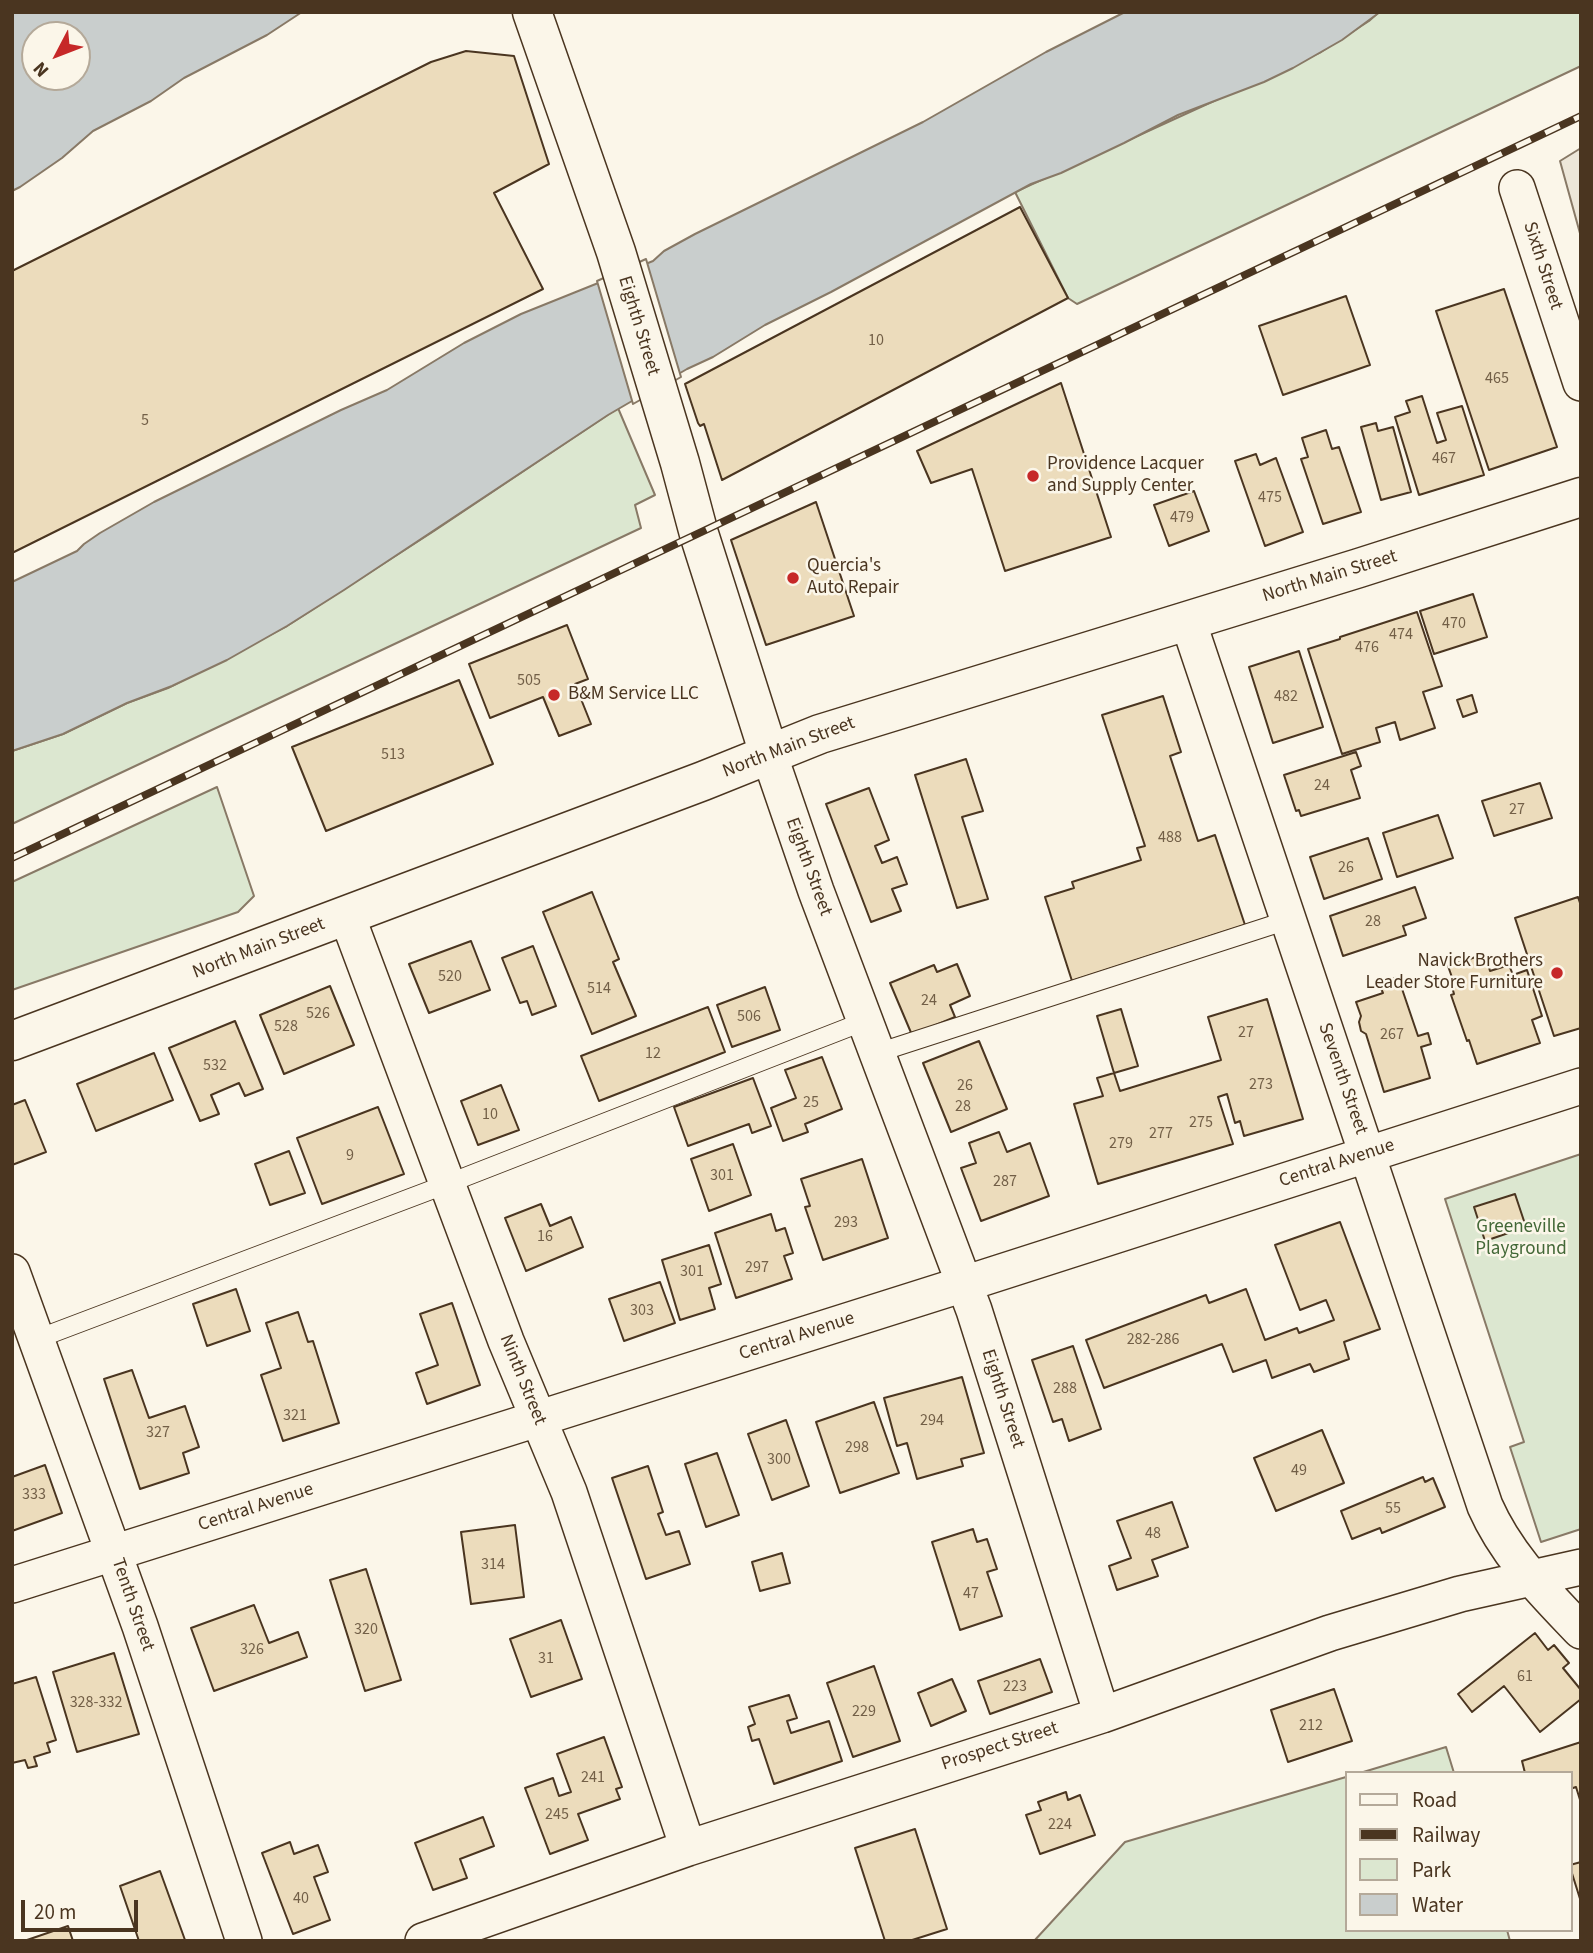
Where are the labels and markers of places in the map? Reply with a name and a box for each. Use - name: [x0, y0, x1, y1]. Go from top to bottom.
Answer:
- place label: Providence Lacquer and Supply Center: [1047, 454, 1204, 498]
- marker: Providence Lacquer and Supply Center: [1025, 468, 1041, 484]
- place label: Quercia's Auto Repair: [807, 556, 899, 600]
- marker: Quercia's Auto Repair: [785, 570, 801, 586]
- place label: B&M Service LLC: [568, 684, 699, 706]
- marker: B&M Service LLC: [546, 687, 562, 703]
- place label: Navick Brothers Leader Store Furniture: [1365, 951, 1543, 995]
- marker: Navick Brothers Leader Store Furniture: [1549, 965, 1565, 981]

